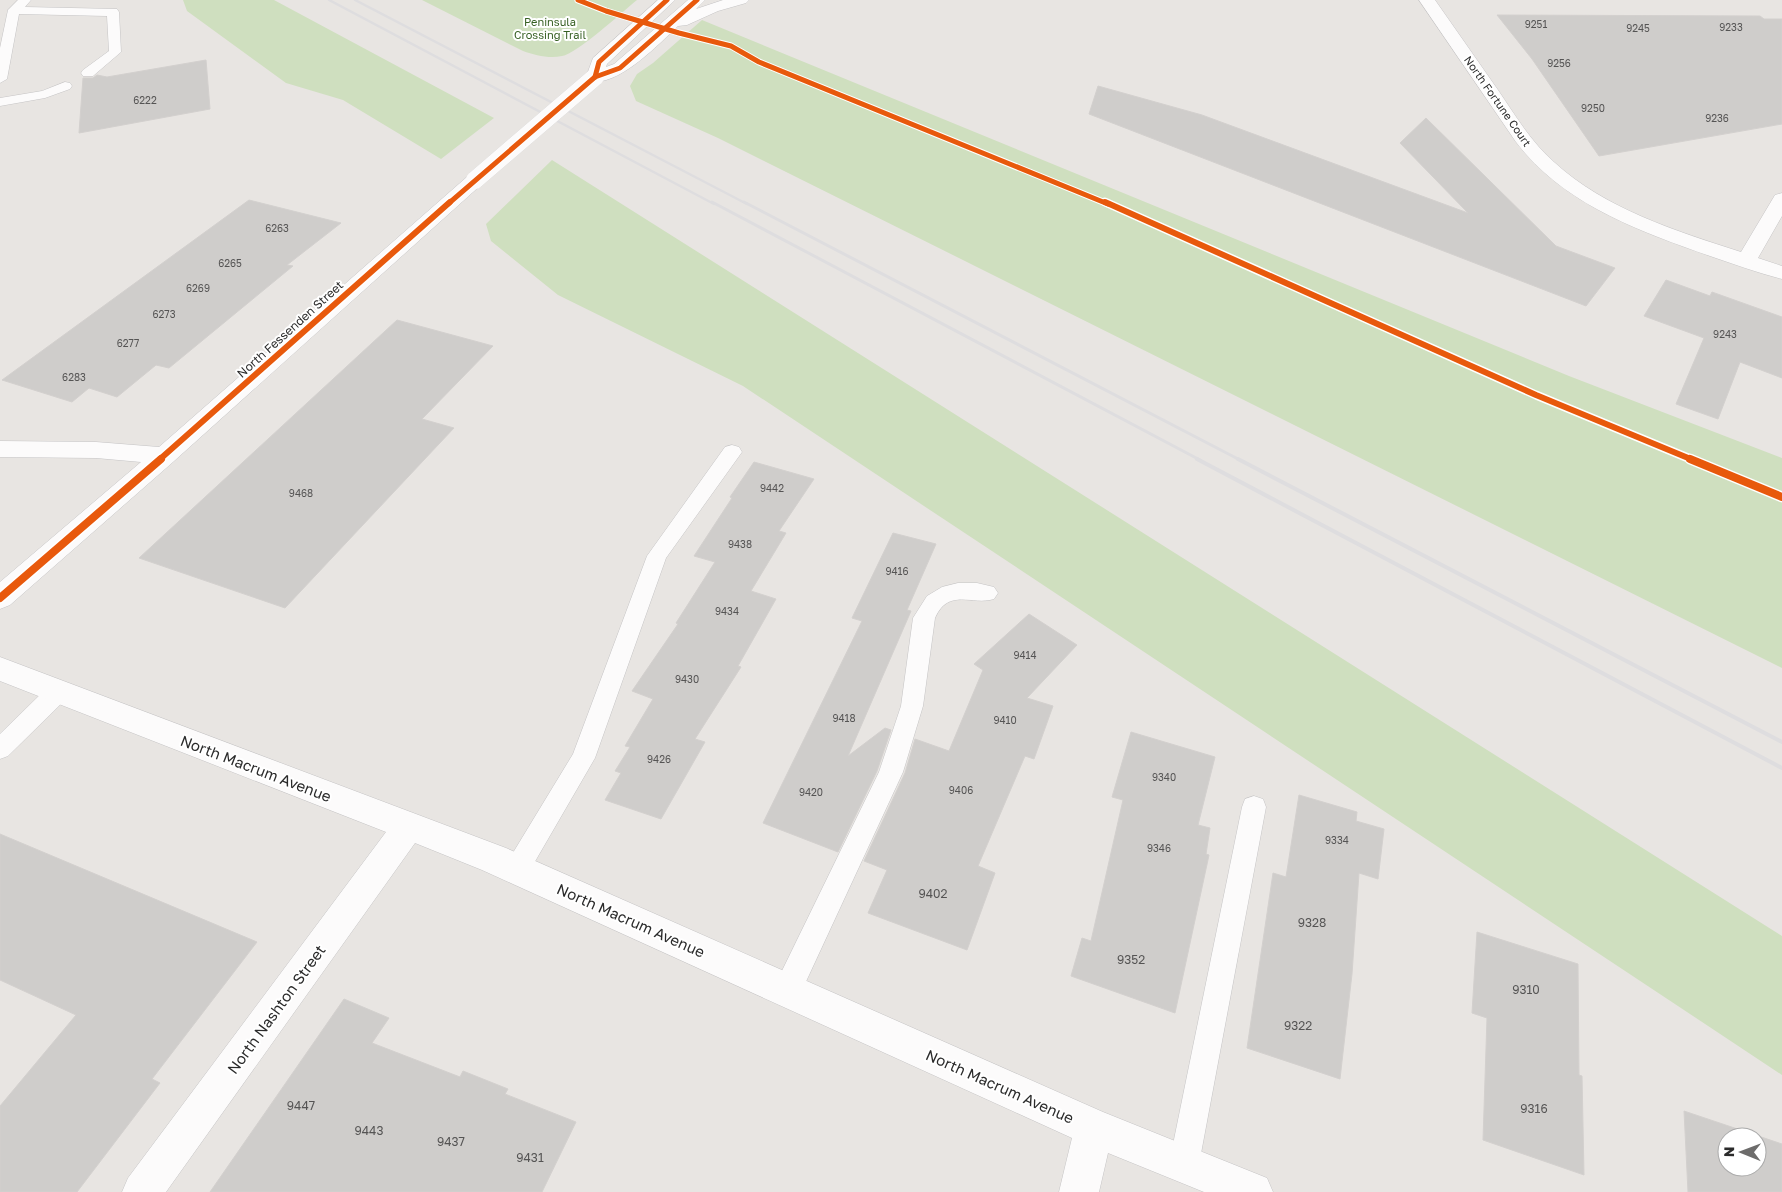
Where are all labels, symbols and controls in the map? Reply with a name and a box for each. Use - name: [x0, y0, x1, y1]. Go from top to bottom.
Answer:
- park label: Peninsula Crossing Trail: [514, 15, 586, 41]
- house number: 9251: [1525, 18, 1547, 30]
- house number: 9233: [1719, 21, 1743, 33]
- house number: 9245: [1626, 22, 1650, 34]
- street label: North Fortune Court: [1462, 53, 1534, 149]
- house number: 9256: [1547, 57, 1571, 69]
- house number: 6222: [133, 94, 157, 106]
- house number: 9250: [1581, 102, 1605, 114]
- house number: 9236: [1705, 112, 1729, 124]
- house number: 6263: [265, 222, 289, 234]
- house number: 6265: [218, 257, 242, 269]
- street label: North Fessenden Street: [234, 277, 346, 381]
- house number: 6269: [186, 282, 210, 294]
- house number: 6273: [153, 308, 176, 320]
- house number: 9243: [1713, 328, 1737, 340]
- house number: 6277: [117, 337, 139, 349]
- house number: 6283: [62, 371, 86, 383]
- house number: 9442: [760, 482, 784, 494]
- house number: 9468: [289, 487, 313, 499]
- house number: 9438: [728, 538, 752, 550]
- house number: 9416: [885, 565, 909, 577]
- house number: 9434: [715, 605, 739, 617]
- house number: 9414: [1013, 649, 1037, 661]
- house number: 9430: [675, 673, 699, 685]
- house number: 9418: [832, 712, 856, 724]
- house number: 9410: [993, 714, 1017, 726]
- street label: North Macrum Avenue: [178, 731, 334, 805]
- house number: 9426: [647, 753, 671, 765]
- house number: 9340: [1152, 771, 1176, 783]
- house number: 9406: [949, 784, 973, 796]
- house number: 9420: [799, 786, 823, 798]
- house number: 9334: [1325, 834, 1349, 846]
- house number: 9346: [1147, 842, 1171, 854]
- street label: North Macrum Avenue: [554, 879, 708, 961]
- house number: 9402: [919, 886, 948, 901]
- house number: 9328: [1298, 915, 1326, 930]
- street label: North Nashton Street: [223, 941, 329, 1077]
- house number: 9352: [1117, 952, 1145, 967]
- house number: 9310: [1512, 982, 1540, 997]
- house number: 9322: [1284, 1018, 1312, 1033]
- street label: North Macrum Avenue: [923, 1045, 1077, 1127]
- house number: 9447: [287, 1098, 315, 1113]
- house number: 9316: [1520, 1101, 1548, 1116]
- house number: 9443: [355, 1123, 383, 1138]
- north arrow: [1717, 1127, 1767, 1177]
- house number: 9437: [437, 1134, 465, 1149]
- text: N: [1720, 1146, 1737, 1157]
- house number: 9431: [516, 1150, 544, 1165]

